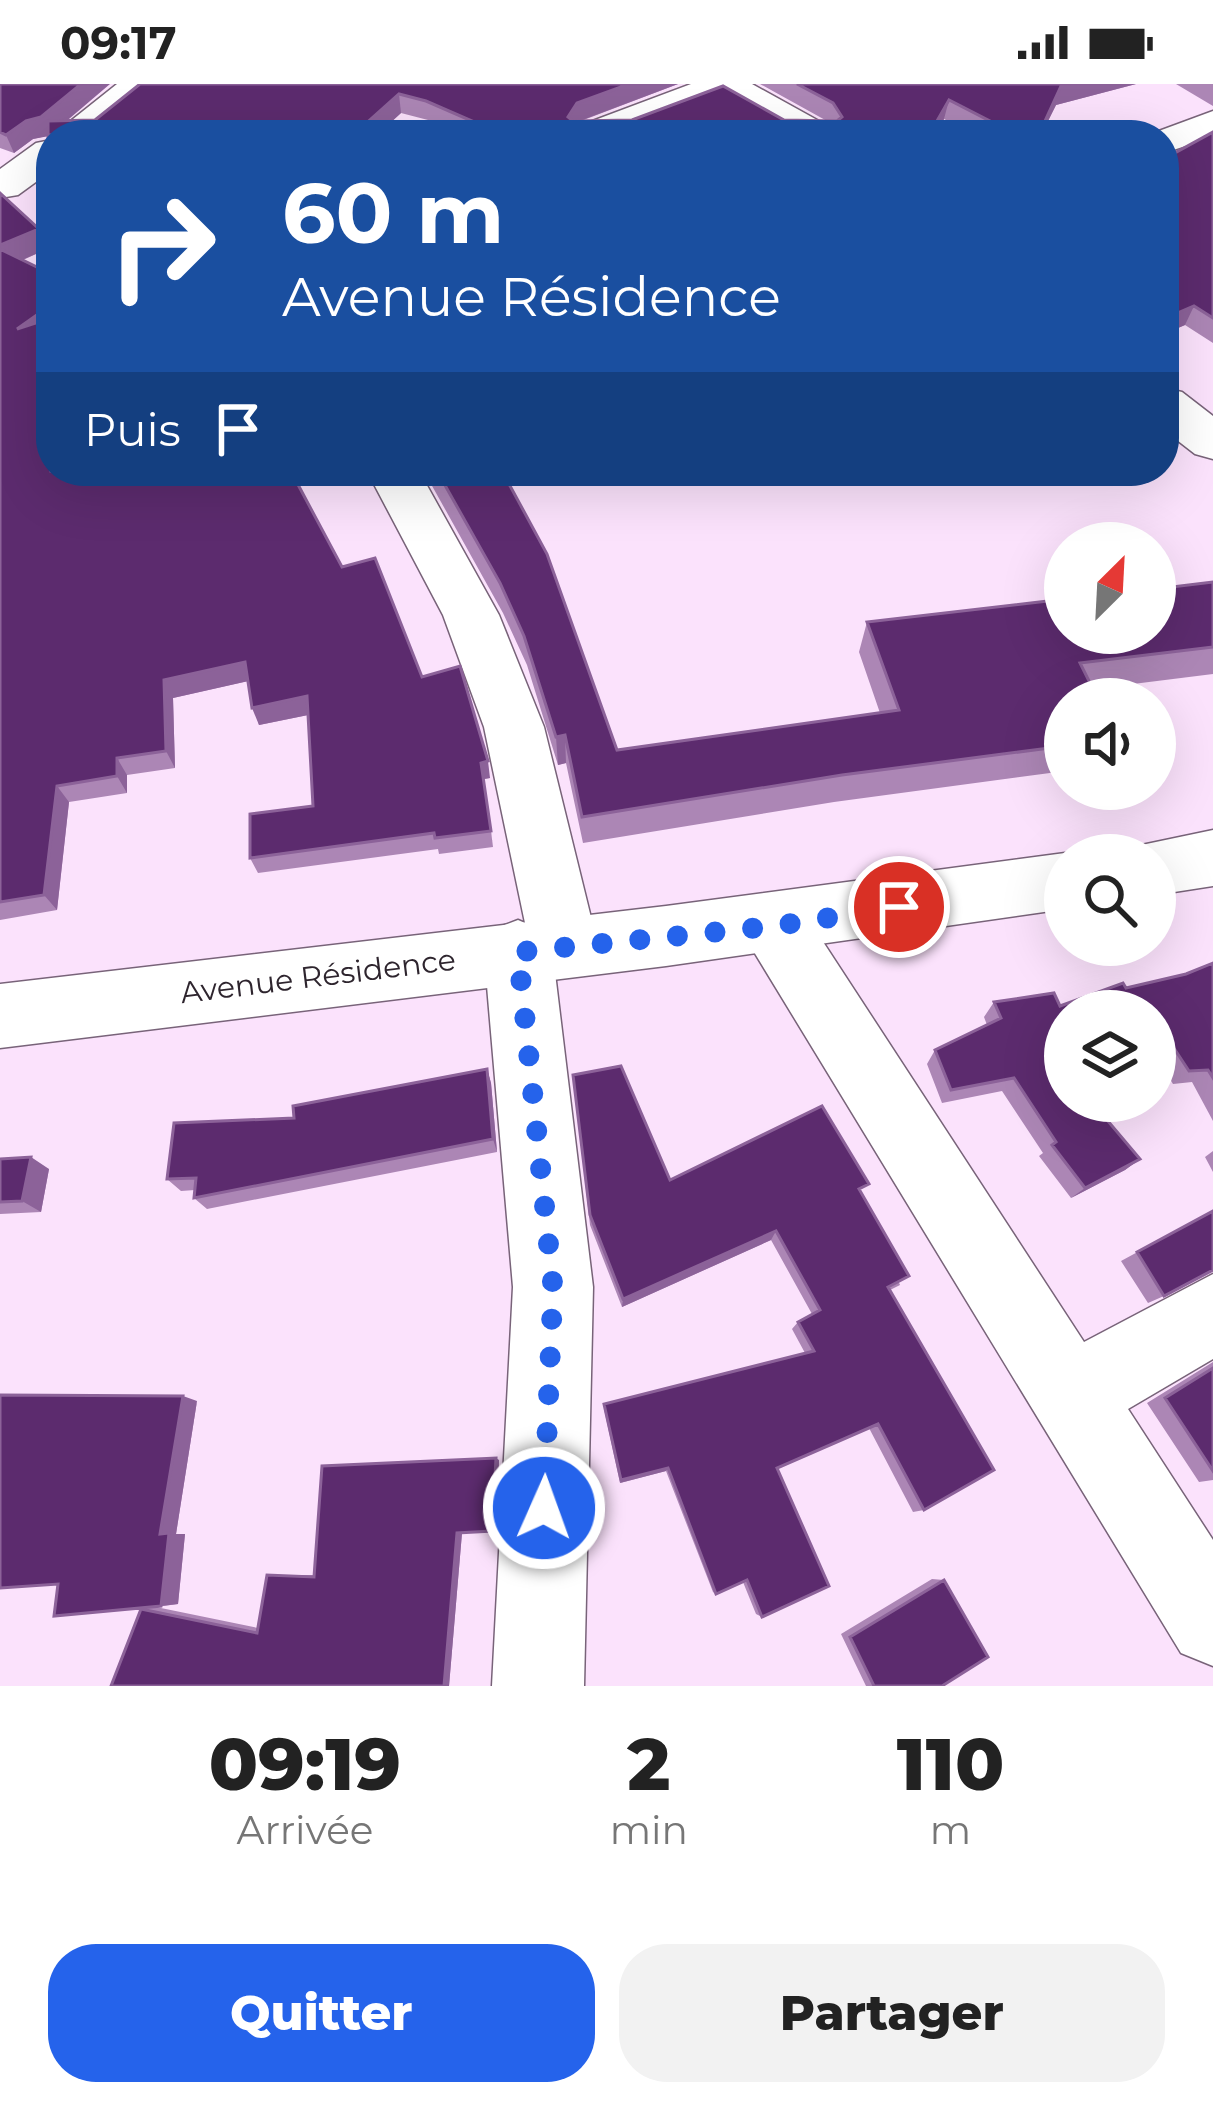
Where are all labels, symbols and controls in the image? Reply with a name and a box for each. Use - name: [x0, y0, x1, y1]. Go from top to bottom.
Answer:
- text: 09:17: [60, 15, 177, 70]
- text: 60 m: [282, 162, 504, 264]
- icon: right: [84, 168, 240, 324]
- text: Avenue Résidence: [282, 264, 781, 330]
- icon: arrive: [205, 396, 271, 462]
- text: Puis: [84, 402, 181, 457]
- north arrow: [1044, 522, 1176, 654]
- map controls: [1044, 522, 1176, 1122]
- button: sound: [1044, 678, 1176, 810]
- button: search: [1044, 834, 1176, 966]
- pin: [848, 856, 950, 958]
- icon: arrive: [866, 874, 932, 940]
- street label: Avenue Résidence: [178, 941, 458, 1011]
- button: layers: [1044, 990, 1176, 1122]
- position arrow: [481, 1445, 607, 1571]
- text: 09:19: [209, 1720, 401, 1808]
- text: 2: [627, 1720, 670, 1808]
- text: 110: [897, 1720, 1004, 1808]
- text: Arrivée: [236, 1806, 373, 1854]
- text: min: [610, 1806, 688, 1854]
- text: m: [930, 1806, 971, 1854]
- button: Quitter: [48, 1944, 595, 2082]
- button: Partager: [619, 1944, 1165, 2082]

